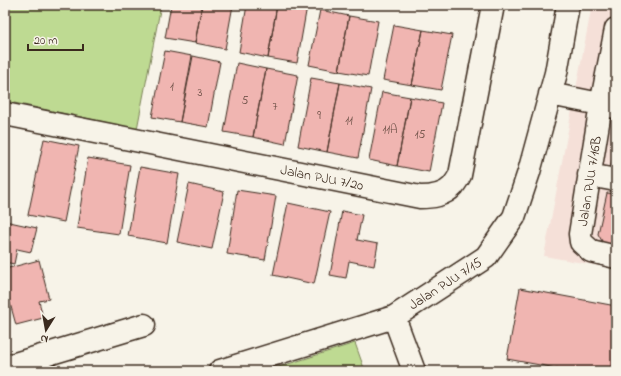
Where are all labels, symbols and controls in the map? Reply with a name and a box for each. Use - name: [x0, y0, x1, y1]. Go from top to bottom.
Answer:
- scale bar: [28, 26, 83, 52]
- text: 20 m: [34, 32, 57, 50]
- house number: 1: [170, 78, 174, 96]
- house number: 3: [198, 84, 203, 102]
- house number: 5: [242, 92, 249, 110]
- house number: 7: [273, 98, 278, 116]
- house number: 9: [317, 107, 321, 125]
- house number: 11: [345, 112, 353, 130]
- house number: 11A: [382, 121, 398, 139]
- house number: 15: [415, 126, 425, 144]
- street label: Jalan PJU 7/16B: [573, 135, 608, 228]
- street label: Jalan PJU 7/20: [278, 160, 365, 197]
- street label: Jalan PJU 7/15: [405, 253, 487, 316]
- north arrow: [26, 310, 66, 350]
- text: N: [39, 330, 49, 347]

